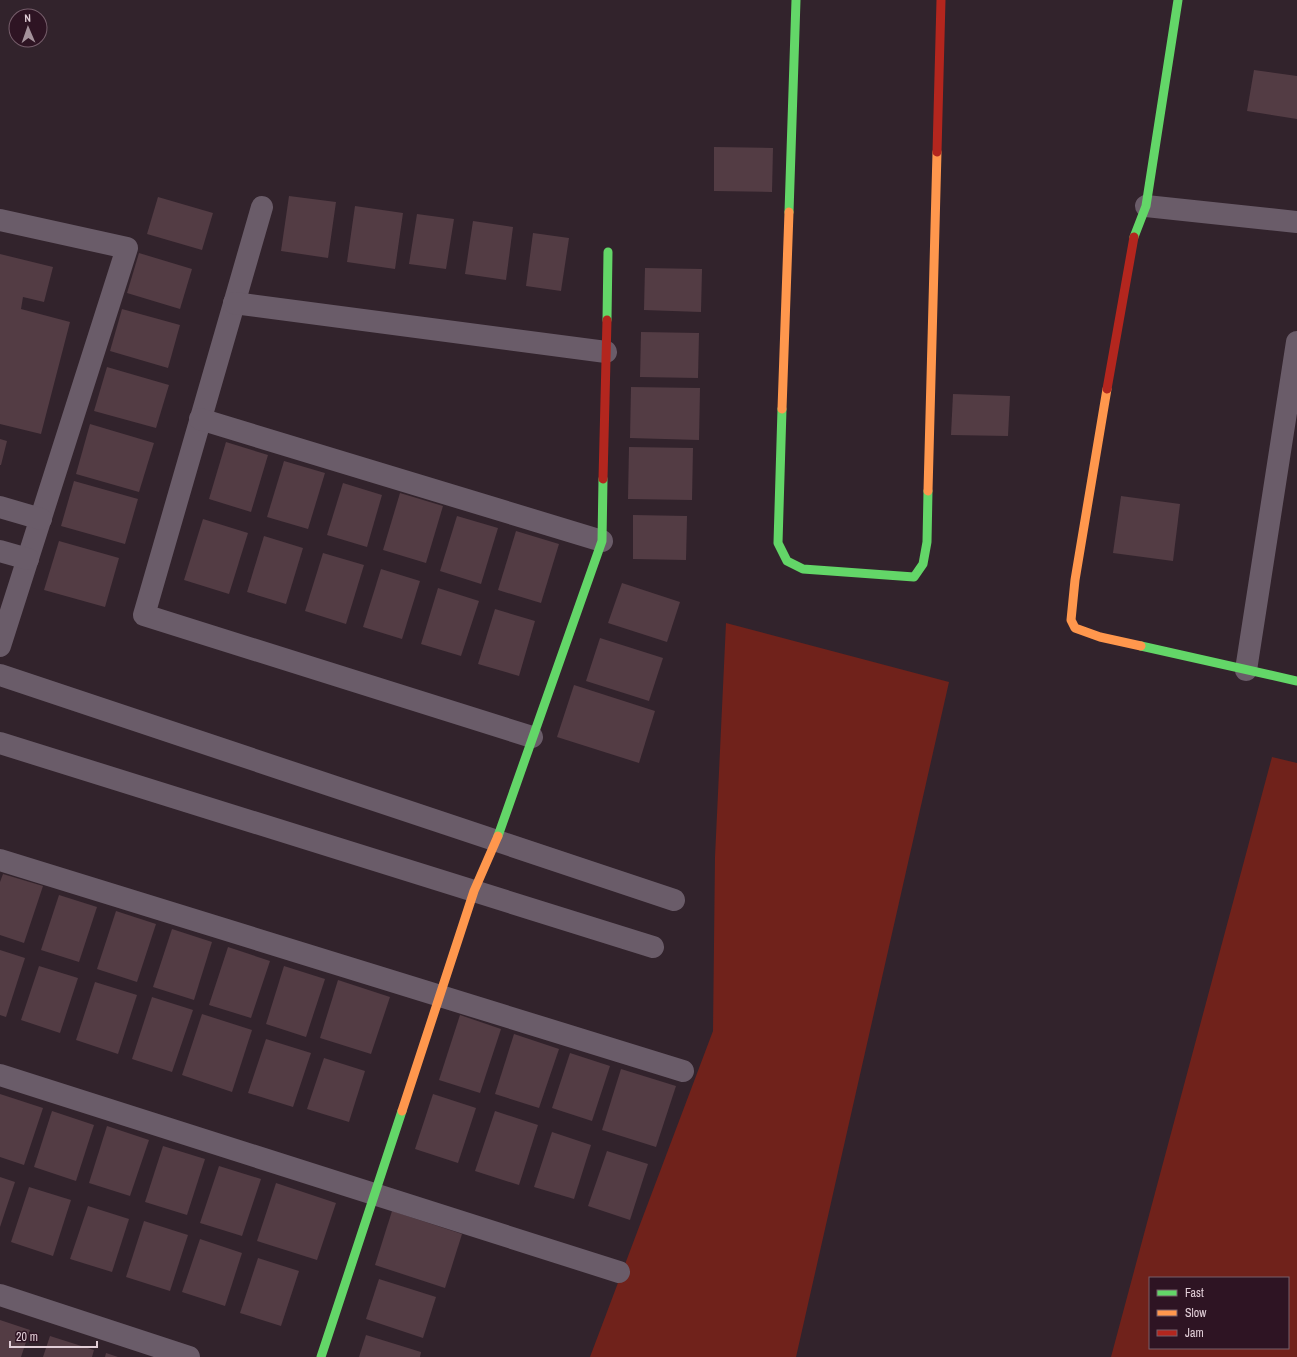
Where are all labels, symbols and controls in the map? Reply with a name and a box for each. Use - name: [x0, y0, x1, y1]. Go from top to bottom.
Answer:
- north arrow: [8, 8, 48, 48]
- text: N: [24, 11, 31, 25]
- legend: [1149, 1277, 1289, 1349]
- text: Fast: [1185, 1285, 1204, 1301]
- text: Slow: [1185, 1305, 1207, 1321]
- scale bar: [10, 1323, 97, 1349]
- text: Jam: [1185, 1325, 1204, 1341]
- text: 20 m: [16, 1329, 38, 1345]

